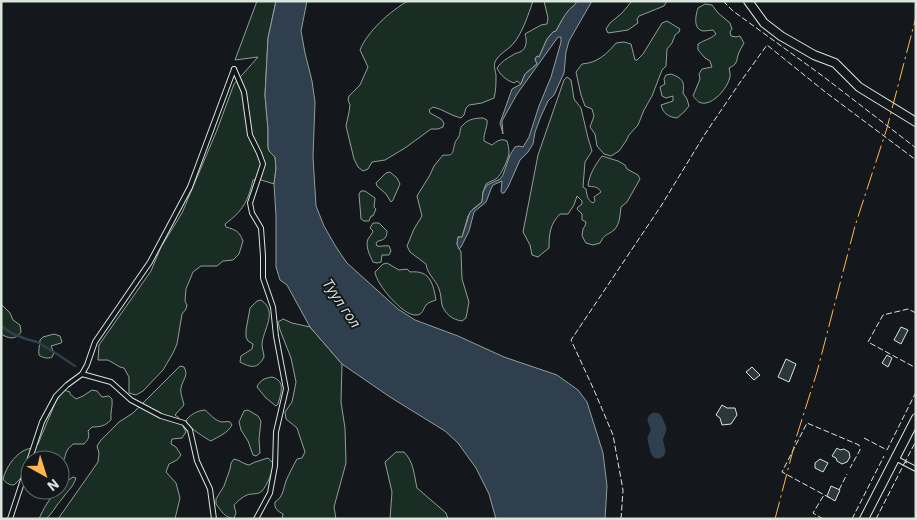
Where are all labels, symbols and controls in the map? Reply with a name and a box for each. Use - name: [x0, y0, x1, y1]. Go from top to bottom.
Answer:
- water label: Туул гол: [318, 274, 366, 332]
- north arrow: [20, 450, 70, 500]
- text: N: [44, 475, 63, 495]

